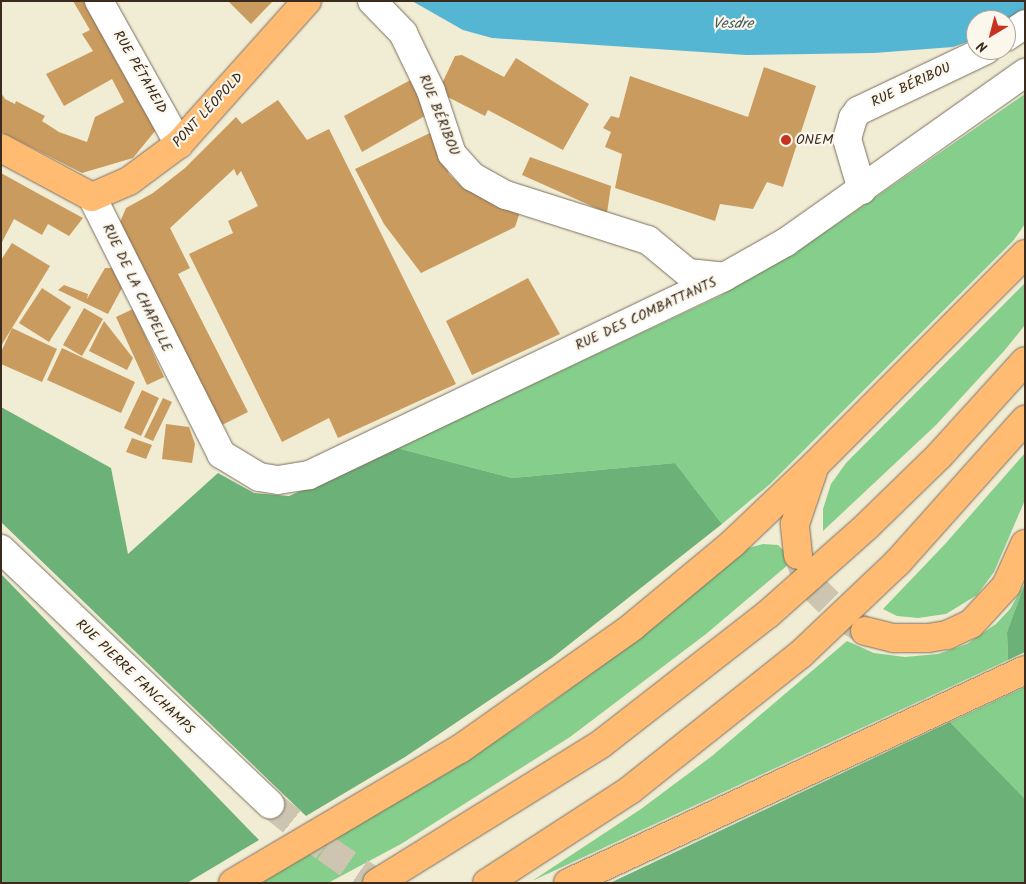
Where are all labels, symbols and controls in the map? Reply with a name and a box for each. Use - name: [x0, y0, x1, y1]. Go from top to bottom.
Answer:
- north arrow: [966, 10, 1016, 60]
- water label: Vesdre: [713, 16, 753, 34]
- street label: RUE PÉTAHEID: [109, 27, 171, 117]
- text: N: [972, 35, 993, 58]
- street label: RUE BÉRIBOU: [869, 59, 953, 111]
- street label: PONT LÉOPOLD: [169, 69, 247, 151]
- street label: RUE BÉRIBOU: [415, 72, 463, 158]
- place label: ONEM: [796, 132, 833, 148]
- marker: ONEM: [780, 134, 792, 146]
- street label: RUE DE LA CHAPELLE: [99, 221, 175, 355]
- street label: RUE DES COMBATTANTS: [573, 274, 719, 354]
- street label: RUE PIERRE FANCHAMPS: [72, 616, 198, 738]

